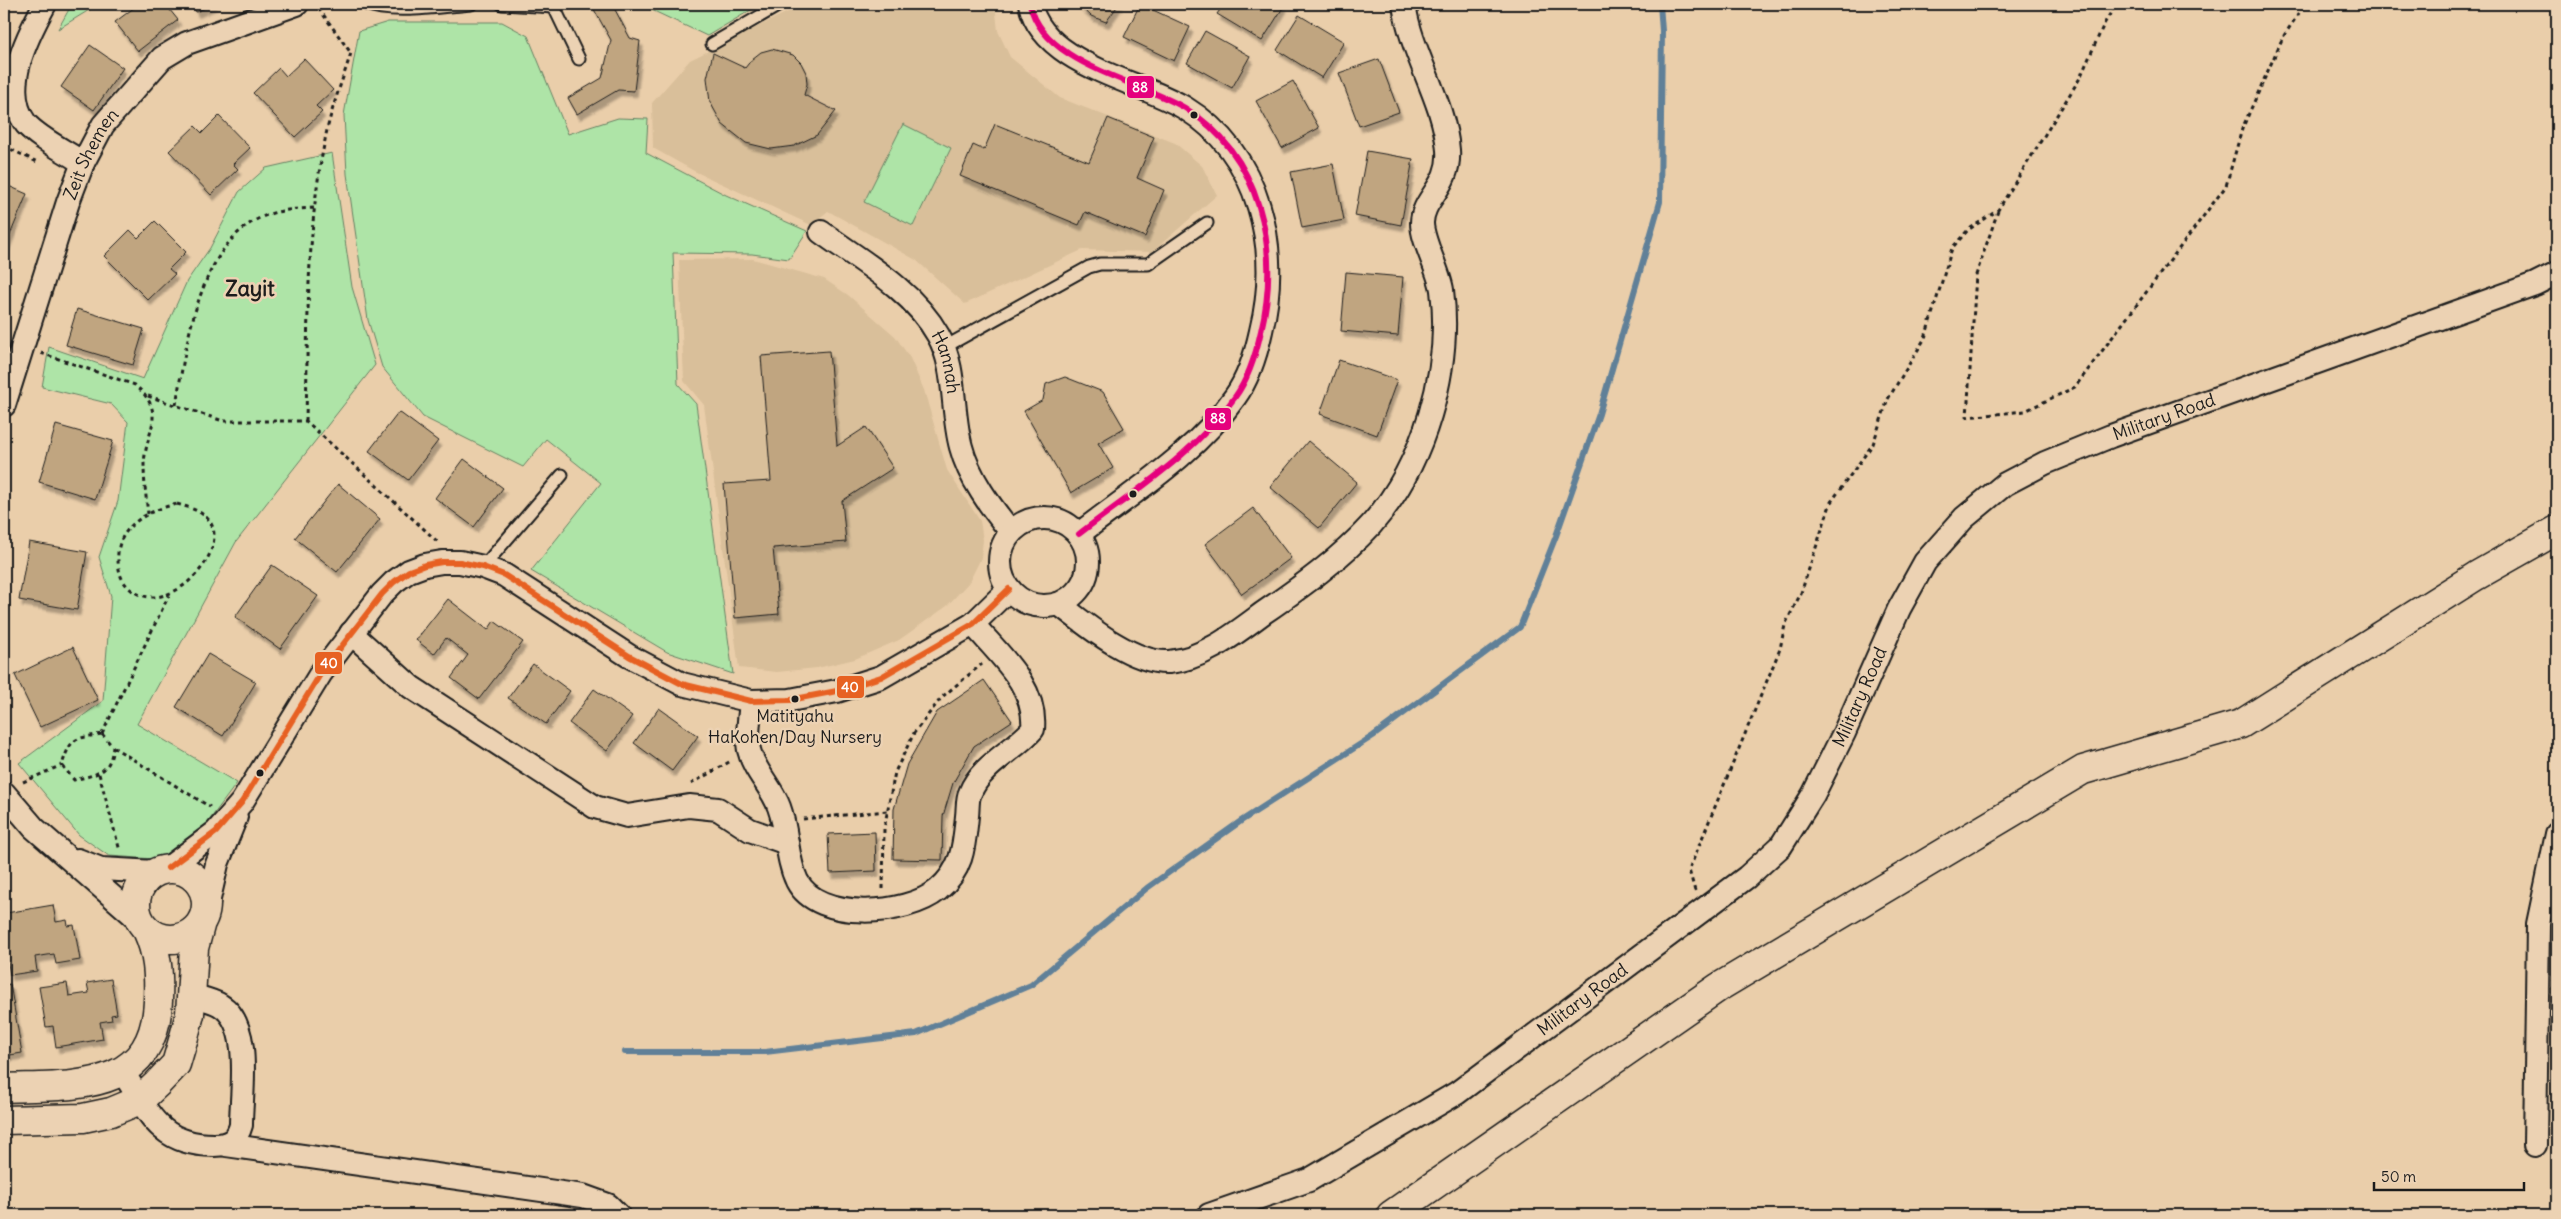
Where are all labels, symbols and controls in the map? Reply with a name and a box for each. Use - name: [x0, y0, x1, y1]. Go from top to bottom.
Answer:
- line badge: 88: [1126, 75, 1155, 99]
- text: 88: [1132, 78, 1148, 96]
- street label: Zeit Shemen: [58, 103, 123, 203]
- unlabelled marker: [1189, 110, 1199, 120]
- district label: Zayit: [225, 274, 275, 302]
- street label: Hannah: [927, 326, 965, 395]
- street label: Military Road: [2110, 387, 2219, 445]
- line badge: 88: [1204, 407, 1232, 431]
- text: 88: [1210, 409, 1226, 427]
- unlabelled marker: [1128, 489, 1138, 499]
- street label: Military Road: [1827, 643, 1892, 751]
- line badge: 40: [314, 651, 343, 675]
- text: 40: [320, 654, 338, 672]
- line badge: 40: [836, 675, 865, 699]
- text: 40: [841, 678, 859, 696]
- marker: Matityahu HaKohen/Day Nursery: [790, 694, 800, 704]
- place label: Matityahu HaKohen/Day Nursery: [708, 705, 882, 748]
- unlabelled marker: [255, 768, 265, 778]
- street label: Military Road: [1532, 958, 1632, 1040]
- scale bar: [2374, 1159, 2524, 1191]
- text: 50 m: [2381, 1167, 2416, 1186]

